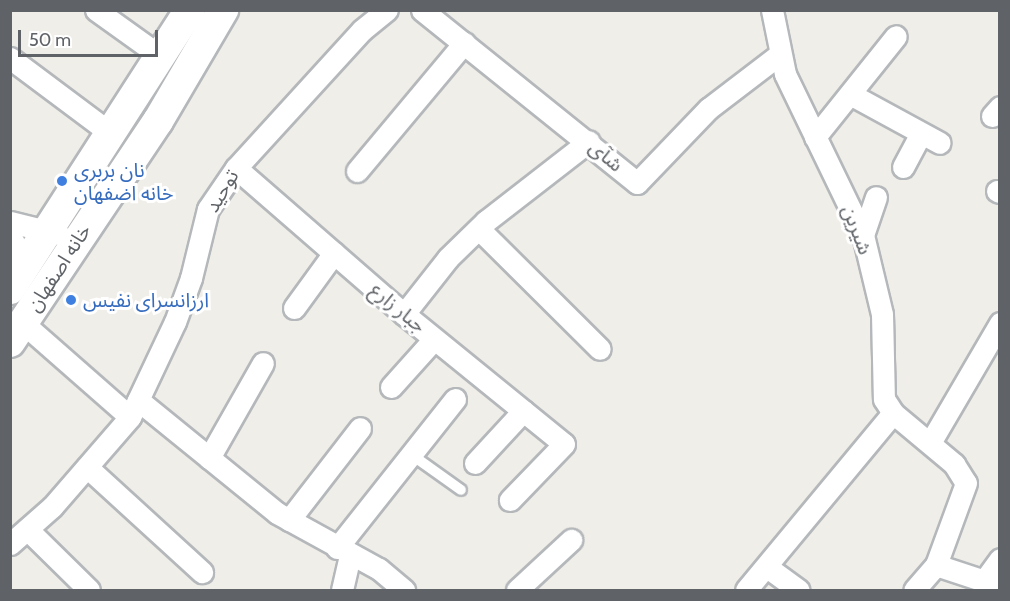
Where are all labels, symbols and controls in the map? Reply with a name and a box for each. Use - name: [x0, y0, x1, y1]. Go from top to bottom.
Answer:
- scale bar: [21, 18, 160, 56]
- text: 50 m: [29, 29, 71, 51]
- street label: شآی: [584, 135, 628, 177]
- place label: نان بربری خانه اضفهان: [74, 158, 174, 205]
- street label: توحید: [200, 165, 244, 217]
- marker: نان بربری خانه اضفهان: [55, 174, 69, 188]
- street label: شیرین: [837, 202, 877, 258]
- street label: خانه اصفهان: [22, 220, 96, 316]
- street label: جبار زارع: [365, 278, 431, 338]
- place label: ارزانسرای نفیس: [83, 288, 209, 312]
- marker: ارزانسرای نفیس: [64, 293, 78, 307]

